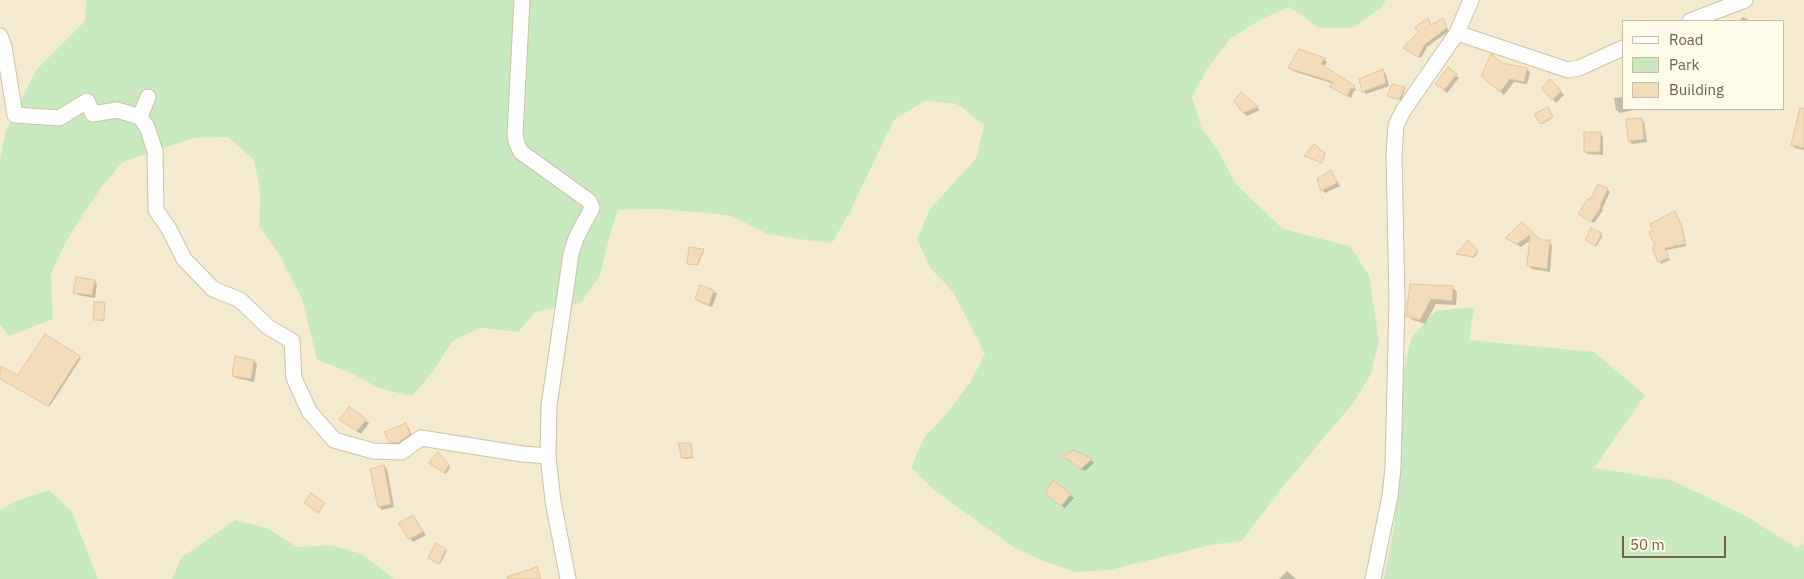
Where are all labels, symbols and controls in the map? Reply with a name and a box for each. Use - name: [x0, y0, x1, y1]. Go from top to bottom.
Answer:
- legend: [1622, 20, 1784, 110]
- text: Road: [1669, 30, 1704, 49]
- text: Park: [1669, 55, 1699, 74]
- text: Building: [1669, 80, 1724, 99]
- scale bar: [1624, 526, 1728, 558]
- text: 50 m: [1630, 535, 1665, 554]

